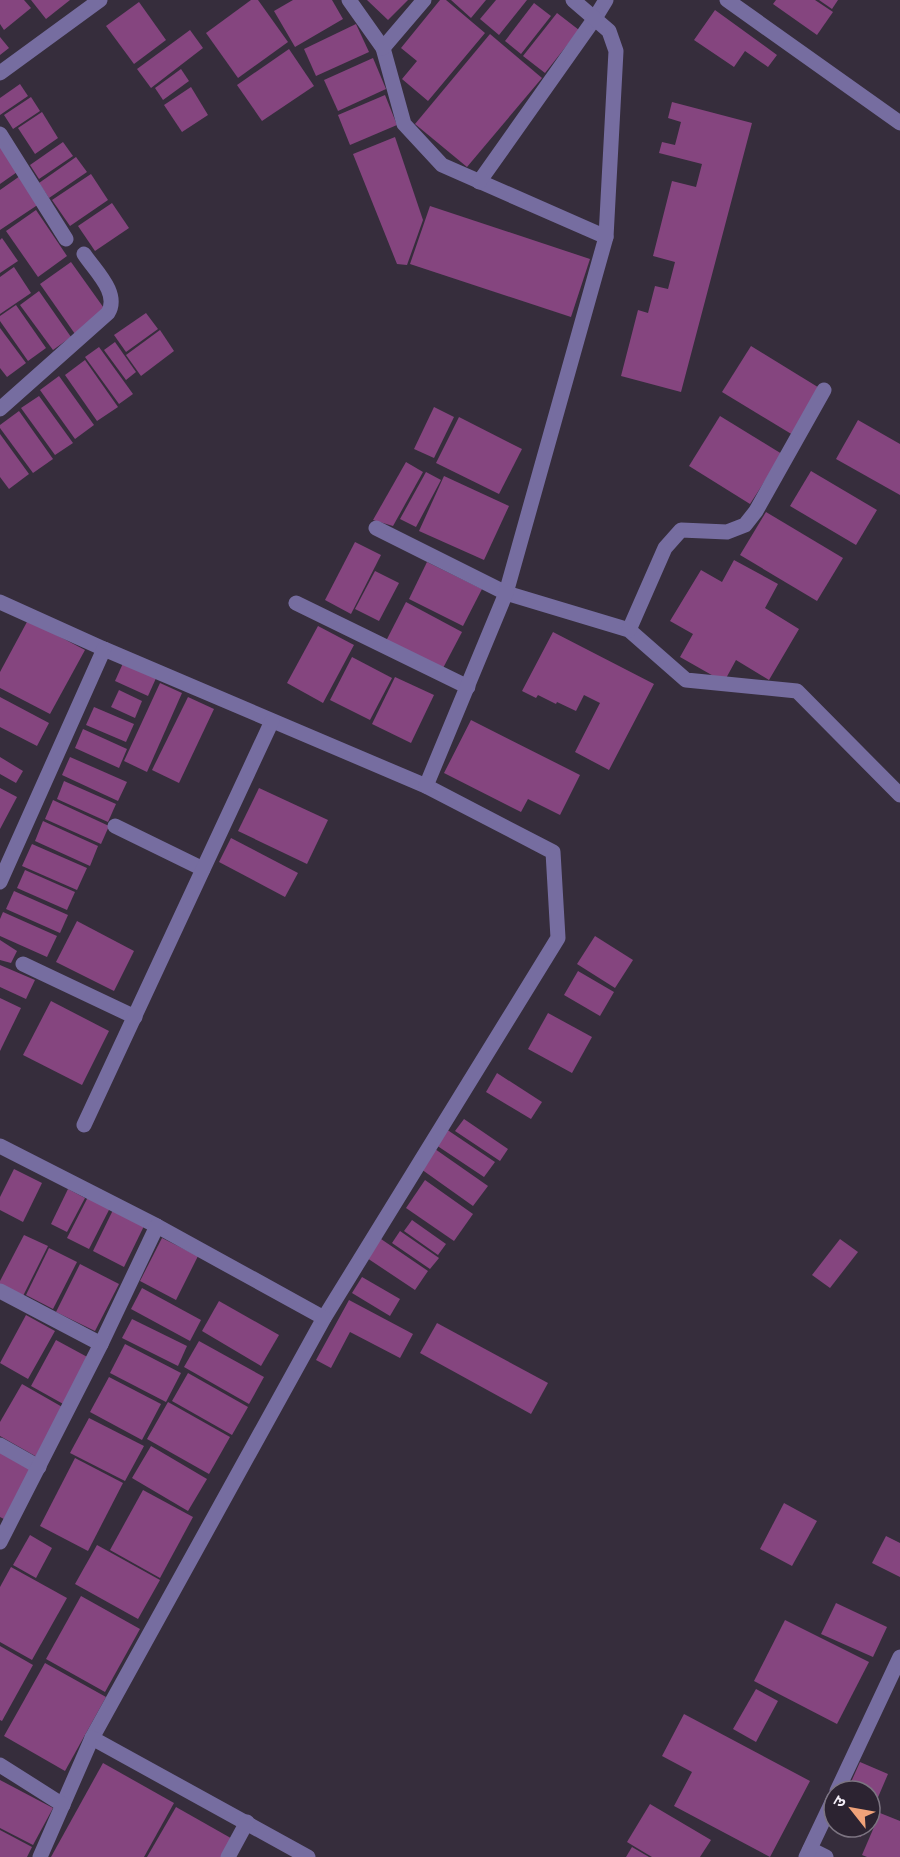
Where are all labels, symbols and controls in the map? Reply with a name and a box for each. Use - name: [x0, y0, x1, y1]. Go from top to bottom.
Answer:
- north arrow: [822, 1779, 882, 1839]
- text: उ: [829, 1792, 851, 1811]

